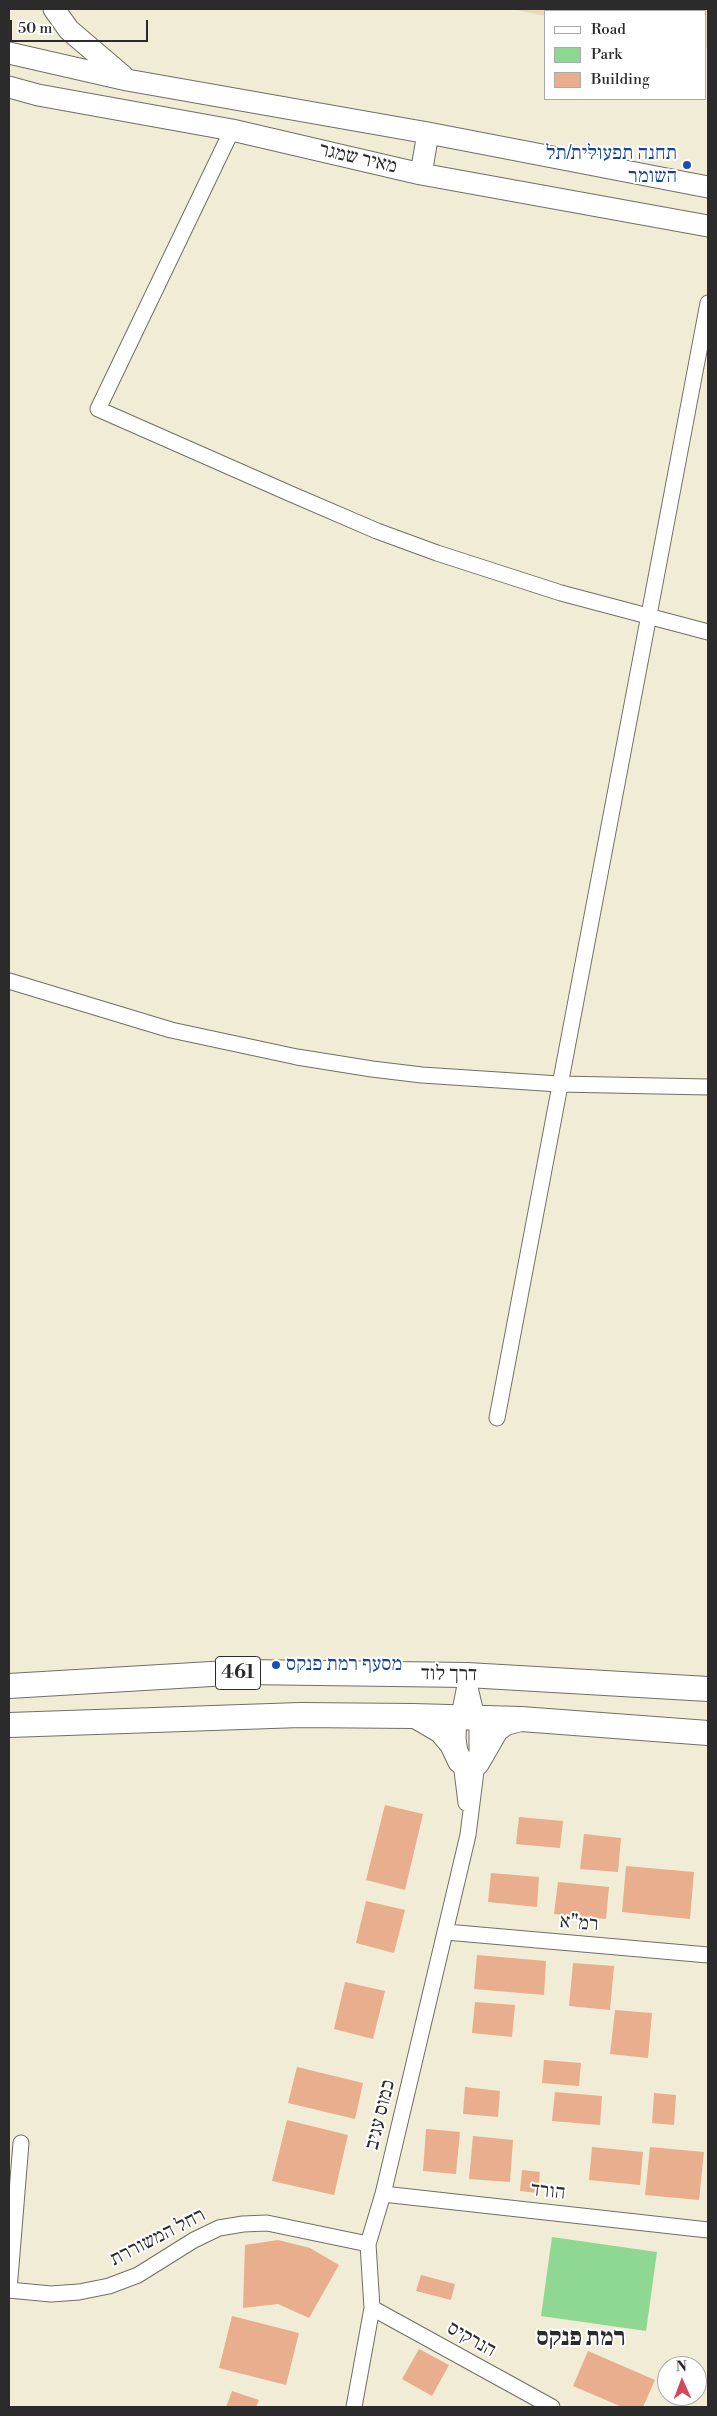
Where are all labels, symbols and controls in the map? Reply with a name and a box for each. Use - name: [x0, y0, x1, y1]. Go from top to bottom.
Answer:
- scale bar: [12, 10, 150, 42]
- legend: [544, 10, 707, 100]
- text: 50 m: [18, 19, 52, 38]
- text: Road: [591, 20, 626, 39]
- text: Park: [591, 45, 622, 64]
- text: Building: [591, 70, 650, 89]
- street label: מאיר שמגר: [317, 138, 399, 180]
- place label: תחנה תפעולית/תל השומר: [546, 142, 677, 189]
- marker: תחנה תפעולית/תל השומר: [681, 159, 693, 171]
- place label: מסעף רמת פנקס: [286, 1653, 402, 1677]
- road number: 461: [216, 1656, 260, 1690]
- marker: מסעף רמת פנקס: [270, 1659, 282, 1671]
- street label: דרך לוד: [421, 1663, 477, 1687]
- street label: רמ"א: [559, 1910, 599, 1938]
- street label: כמוס עגיב: [361, 2077, 401, 2153]
- street label: הורד: [530, 2178, 566, 2206]
- street label: רחל המשוררת: [106, 2204, 210, 2272]
- street label: הנרקיס: [442, 2317, 500, 2363]
- district label: רמת פנקס: [536, 2324, 626, 2354]
- north arrow: [657, 2356, 707, 2406]
- text: N: [676, 2358, 687, 2376]

